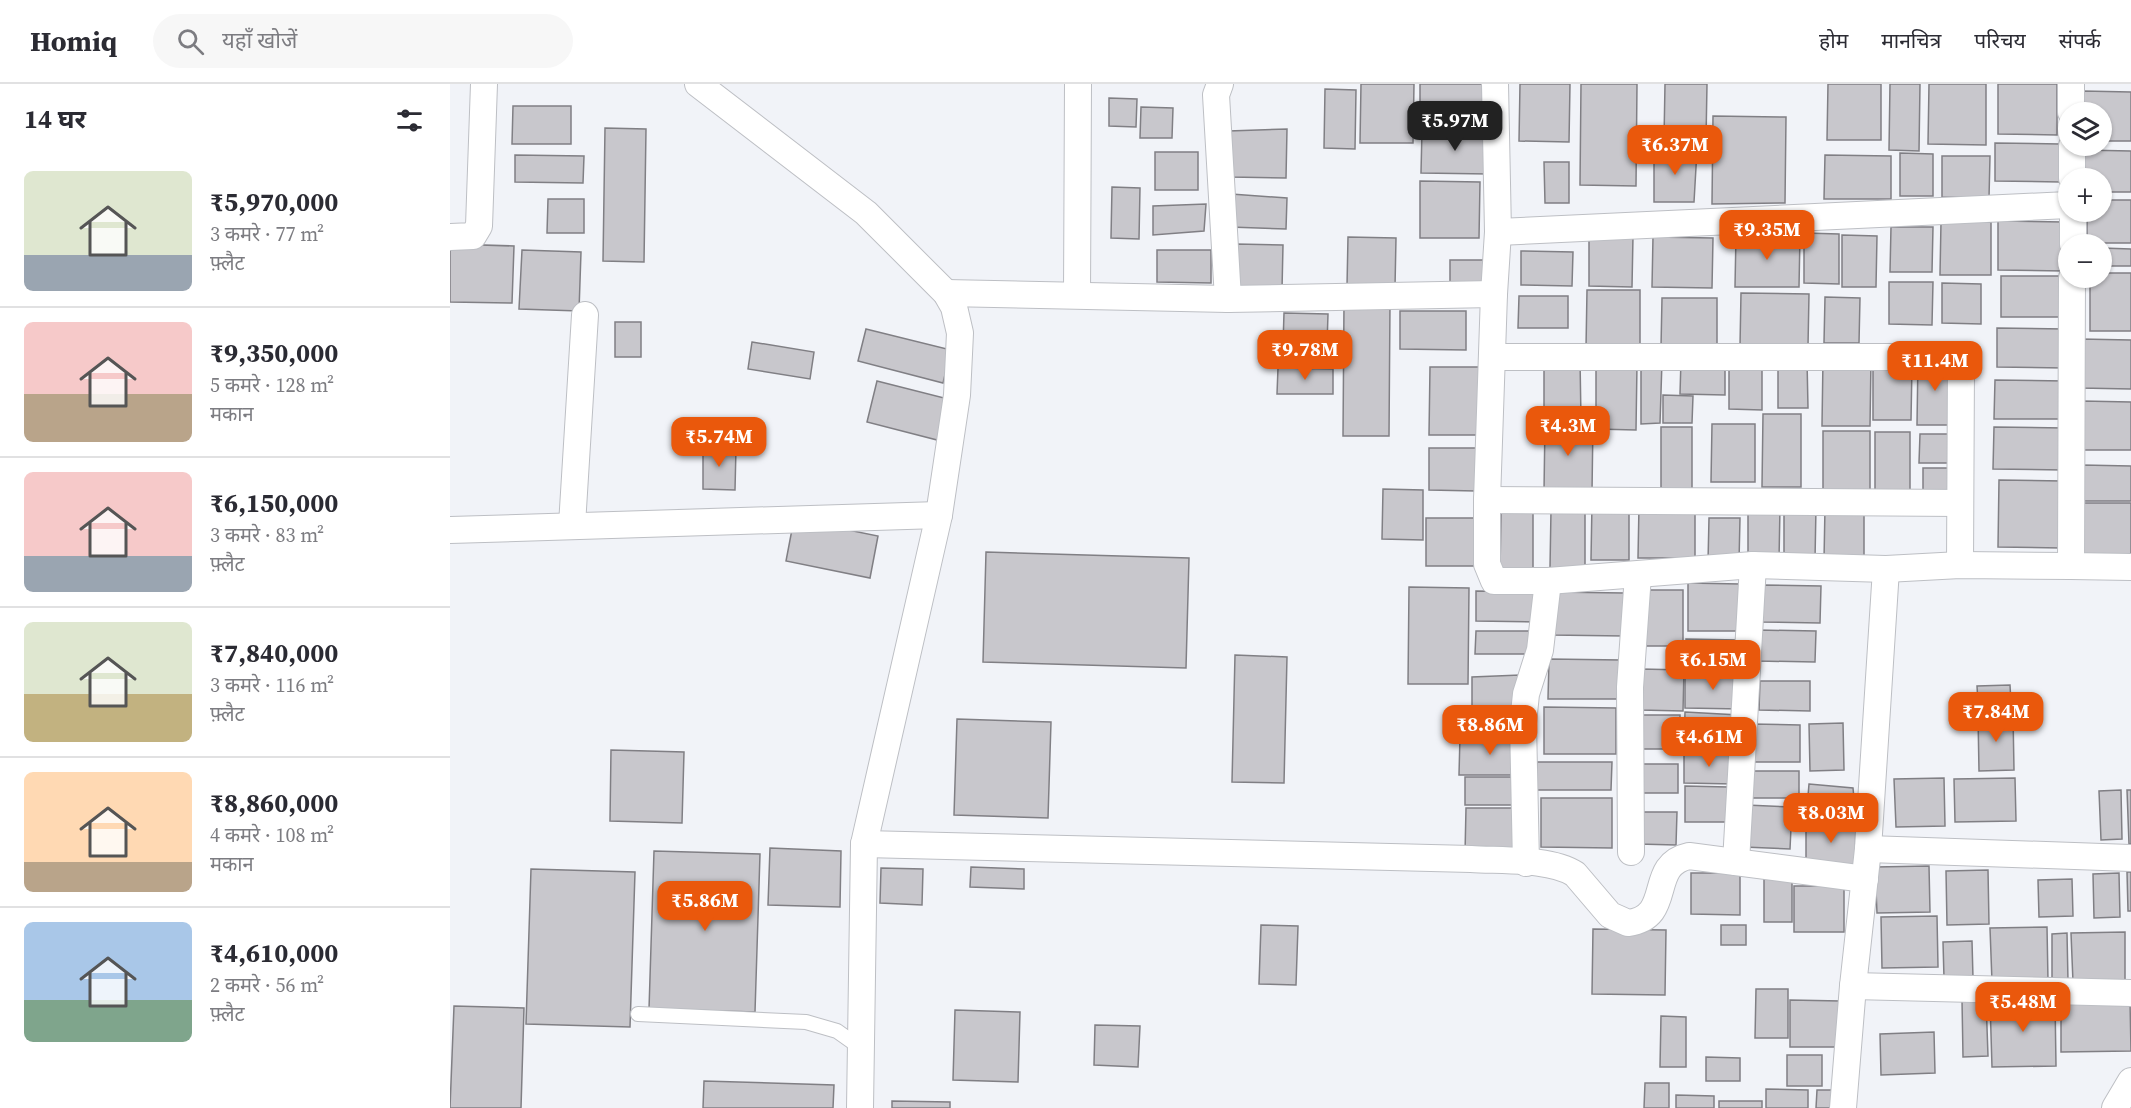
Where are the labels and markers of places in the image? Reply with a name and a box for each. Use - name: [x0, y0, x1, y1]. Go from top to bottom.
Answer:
- pin: ₹5.97M: [1406, 101, 1504, 152]
- pin: ₹6.37M: [1626, 125, 1724, 176]
- pin: ₹9.35M: [1718, 210, 1816, 261]
- pin: ₹9.78M: [1256, 330, 1354, 381]
- pin: ₹11.4M: [1886, 341, 1984, 392]
- pin: ₹4.3M: [1526, 406, 1610, 457]
- pin: ₹5.74M: [670, 417, 768, 468]
- pin: ₹6.15M: [1664, 640, 1762, 691]
- pin: ₹7.84M: [1947, 692, 2045, 743]
- pin: ₹8.86M: [1441, 705, 1539, 756]
- pin: ₹4.61M: [1660, 717, 1758, 768]
- pin: ₹8.03M: [1782, 793, 1880, 844]
- pin: ₹5.86M: [656, 881, 754, 932]
- pin: ₹5.48M: [1974, 982, 2072, 1033]

